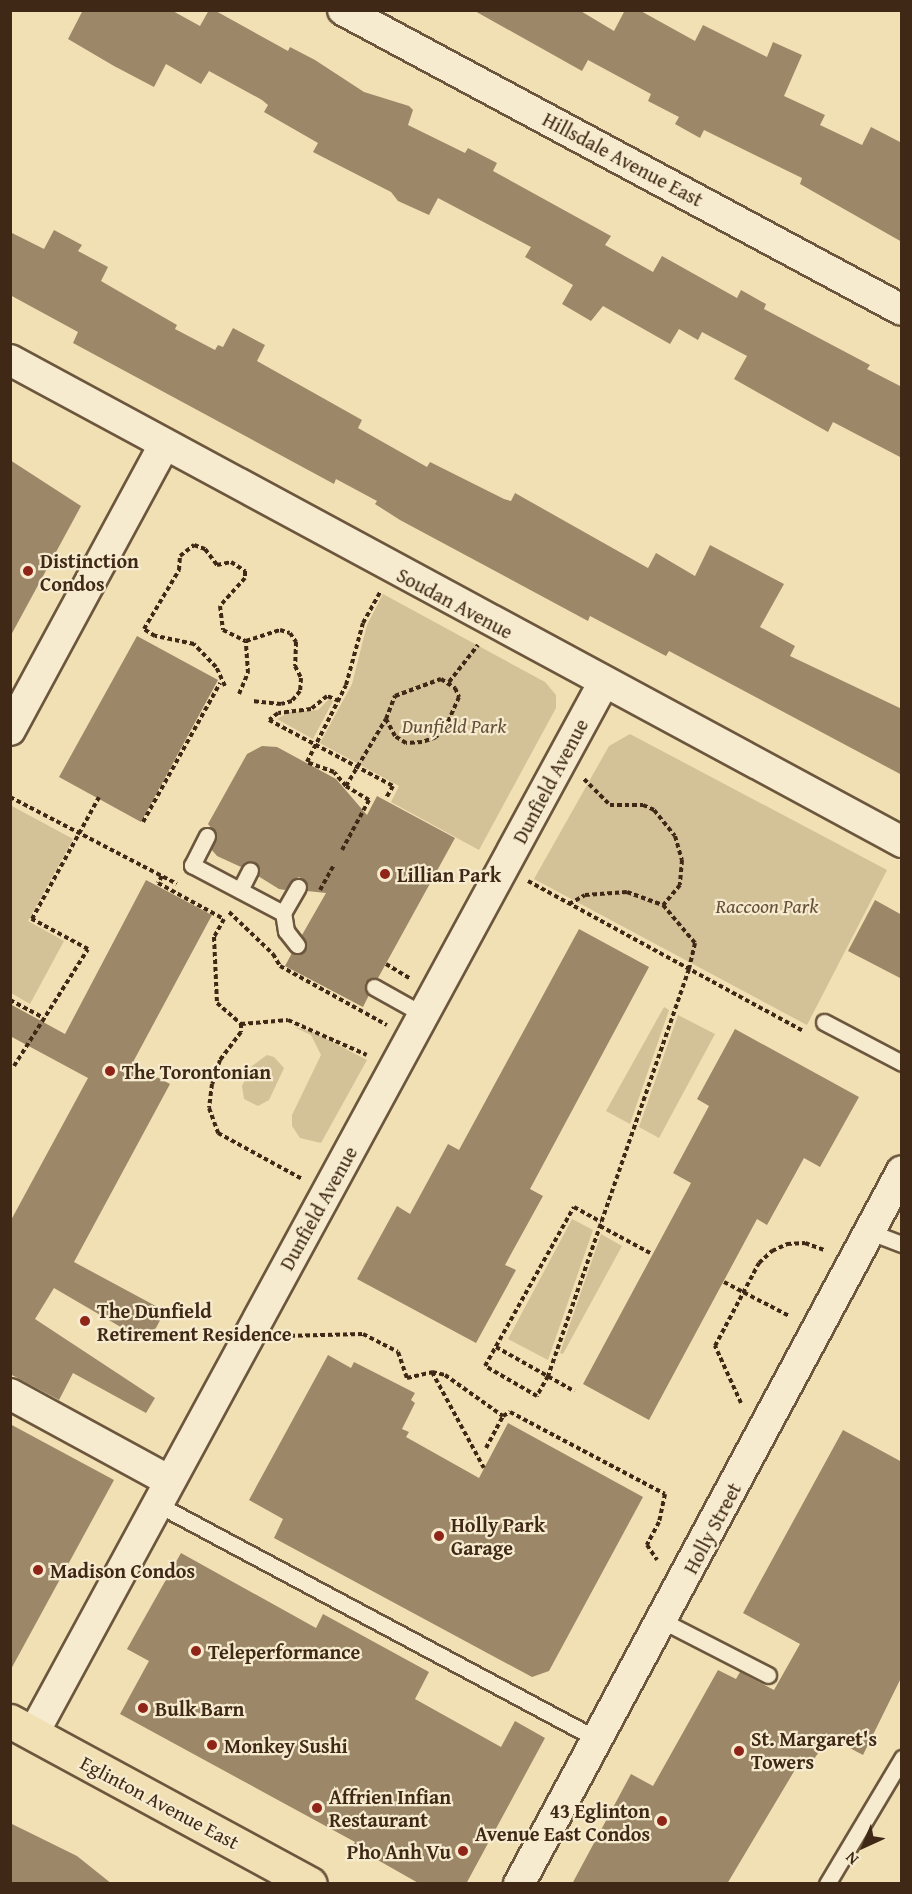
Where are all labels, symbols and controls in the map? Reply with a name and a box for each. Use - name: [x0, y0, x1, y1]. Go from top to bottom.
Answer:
- street label: Hillsdale Avenue East: [539, 107, 707, 211]
- place label: Distinction Condos: [40, 548, 139, 595]
- street label: Soudan Avenue: [393, 562, 517, 644]
- marker: Distinction Condos: [21, 564, 35, 578]
- park label: Dunfield Park: [402, 713, 506, 737]
- street label: Dunfield Avenue: [507, 715, 593, 847]
- place label: Lillian Park: [397, 862, 501, 886]
- marker: Lillian Park: [378, 867, 392, 881]
- park label: Raccoon Park: [716, 893, 818, 917]
- place label: The Torontonian: [122, 1059, 271, 1083]
- marker: The Torontonian: [103, 1064, 117, 1078]
- street label: Dunfield Avenue: [274, 1142, 362, 1274]
- place label: The Dunfield Retirement Residence: [97, 1298, 292, 1345]
- marker: The Dunfield Retirement Residence: [78, 1314, 92, 1328]
- street label: Holly Street: [678, 1478, 746, 1578]
- place label: Holly Park Garage: [451, 1512, 545, 1559]
- marker: Holly Park Garage: [432, 1529, 446, 1543]
- place label: Madison Condos: [50, 1558, 195, 1582]
- marker: Madison Condos: [31, 1563, 45, 1577]
- place label: Teleperformance: [208, 1639, 360, 1663]
- marker: Teleperformance: [189, 1644, 203, 1658]
- place label: Bulk Barn: [155, 1696, 244, 1720]
- marker: Bulk Barn: [136, 1701, 150, 1715]
- place label: St. Margaret's Towers: [751, 1727, 877, 1774]
- place label: Monkey Sushi: [224, 1733, 348, 1757]
- marker: Monkey Sushi: [205, 1738, 219, 1752]
- marker: St. Margaret's Towers: [732, 1744, 746, 1758]
- street label: Eglinton Avenue East: [77, 1750, 243, 1854]
- place label: Affrien Infian Restaurant: [329, 1784, 451, 1831]
- place label: 43 Eglinton Avenue East Condos: [475, 1798, 650, 1845]
- marker: Affrien Infian Restaurant: [310, 1801, 324, 1815]
- marker: 43 Eglinton Avenue East Condos: [655, 1814, 669, 1828]
- north arrow: [834, 1816, 894, 1876]
- place label: Pho Anh Vu: [347, 1839, 451, 1863]
- marker: Pho Anh Vu: [456, 1844, 470, 1858]
- text: N: [839, 1847, 864, 1871]

